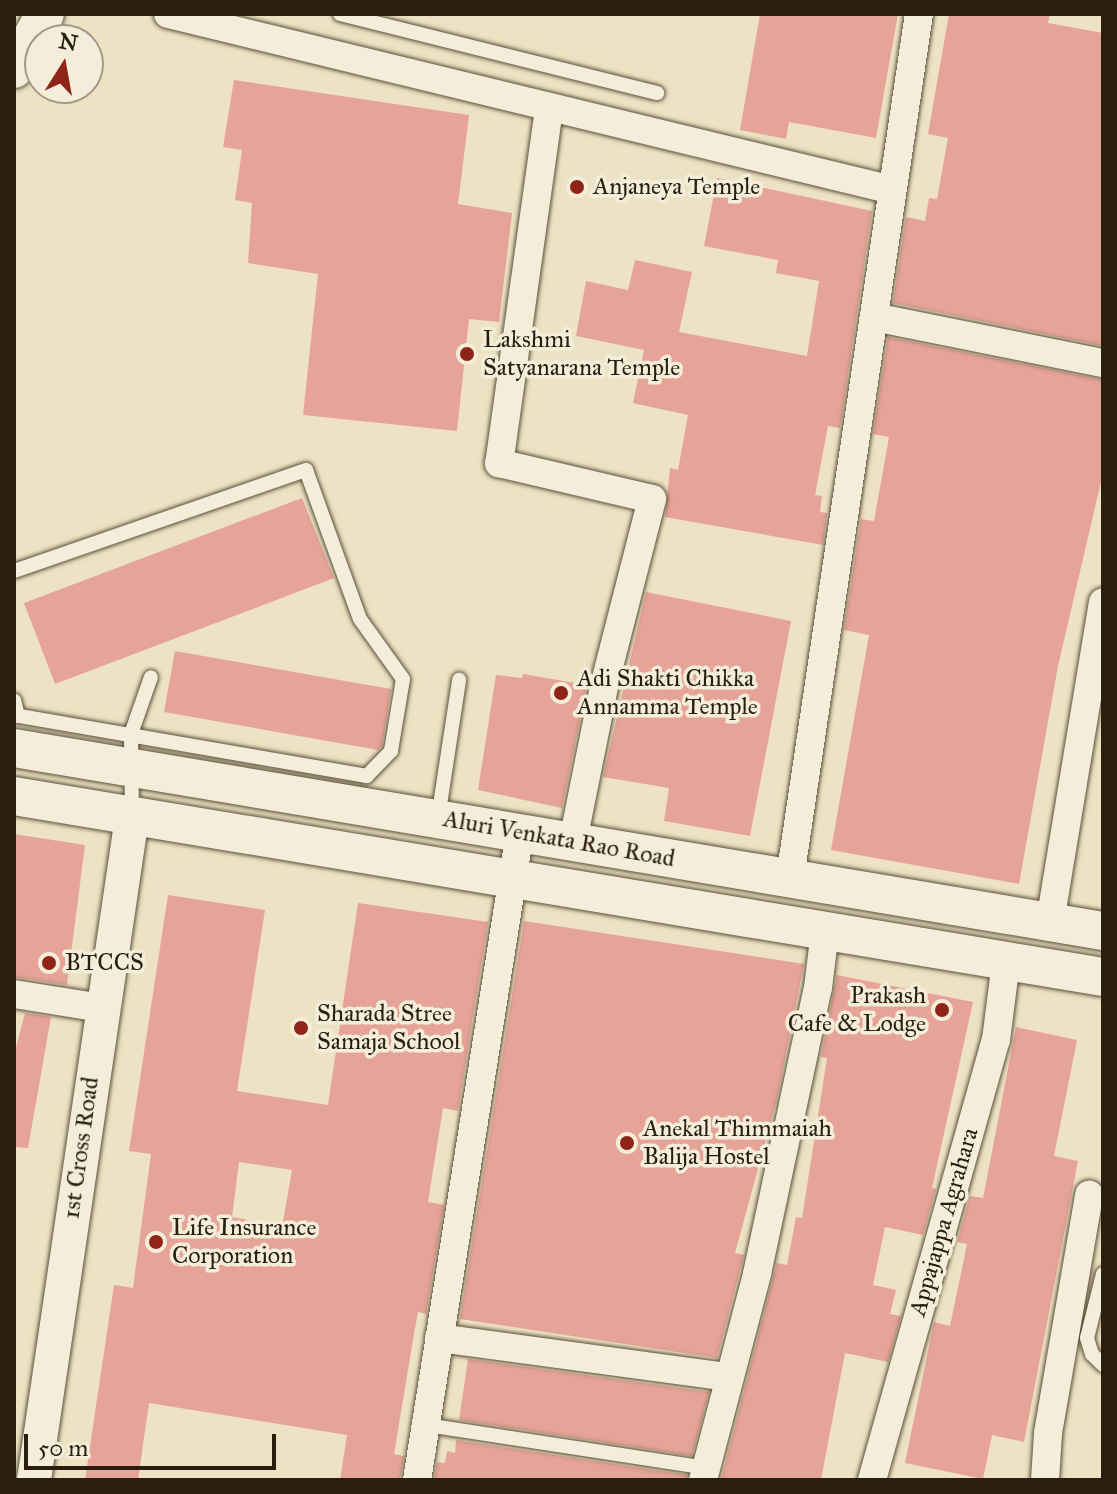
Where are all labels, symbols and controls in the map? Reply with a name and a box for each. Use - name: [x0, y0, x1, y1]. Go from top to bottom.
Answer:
- north arrow: [24, 24, 104, 104]
- text: N: [57, 27, 80, 57]
- place label: Anjaneya Temple: [593, 173, 760, 201]
- marker: Anjaneya Temple: [568, 178, 586, 196]
- place label: Lakshmi Satyanarana Temple: [483, 326, 680, 382]
- marker: Lakshmi Satyanarana Temple: [458, 345, 476, 363]
- place label: Adi Shakti Chikka Annamma Temple: [577, 665, 758, 721]
- marker: Adi Shakti Chikka Annamma Temple: [552, 684, 570, 702]
- street label: Aluri Venkata Rao Road: [441, 804, 677, 874]
- place label: BTCCS: [65, 949, 144, 977]
- marker: BTCCS: [40, 954, 58, 972]
- place label: Prakash Cafe & Lodge: [788, 982, 926, 1038]
- place label: Sharada Stree Samaja School: [317, 1000, 461, 1056]
- marker: Prakash Cafe & Lodge: [933, 1001, 951, 1019]
- marker: Sharada Stree Samaja School: [292, 1019, 310, 1037]
- street label: 1st Cross Road: [57, 1075, 105, 1221]
- place label: Anekal Thimmaiah Balija Hostel: [643, 1115, 832, 1171]
- street label: Appajappa Agrahara: [903, 1124, 985, 1320]
- marker: Anekal Thimmaiah Balija Hostel: [618, 1134, 636, 1152]
- place label: Life Insurance Corporation: [172, 1214, 316, 1270]
- marker: Life Insurance Corporation: [147, 1233, 165, 1251]
- scale bar: [28, 1418, 280, 1468]
- text: 50 m: [38, 1433, 88, 1463]

